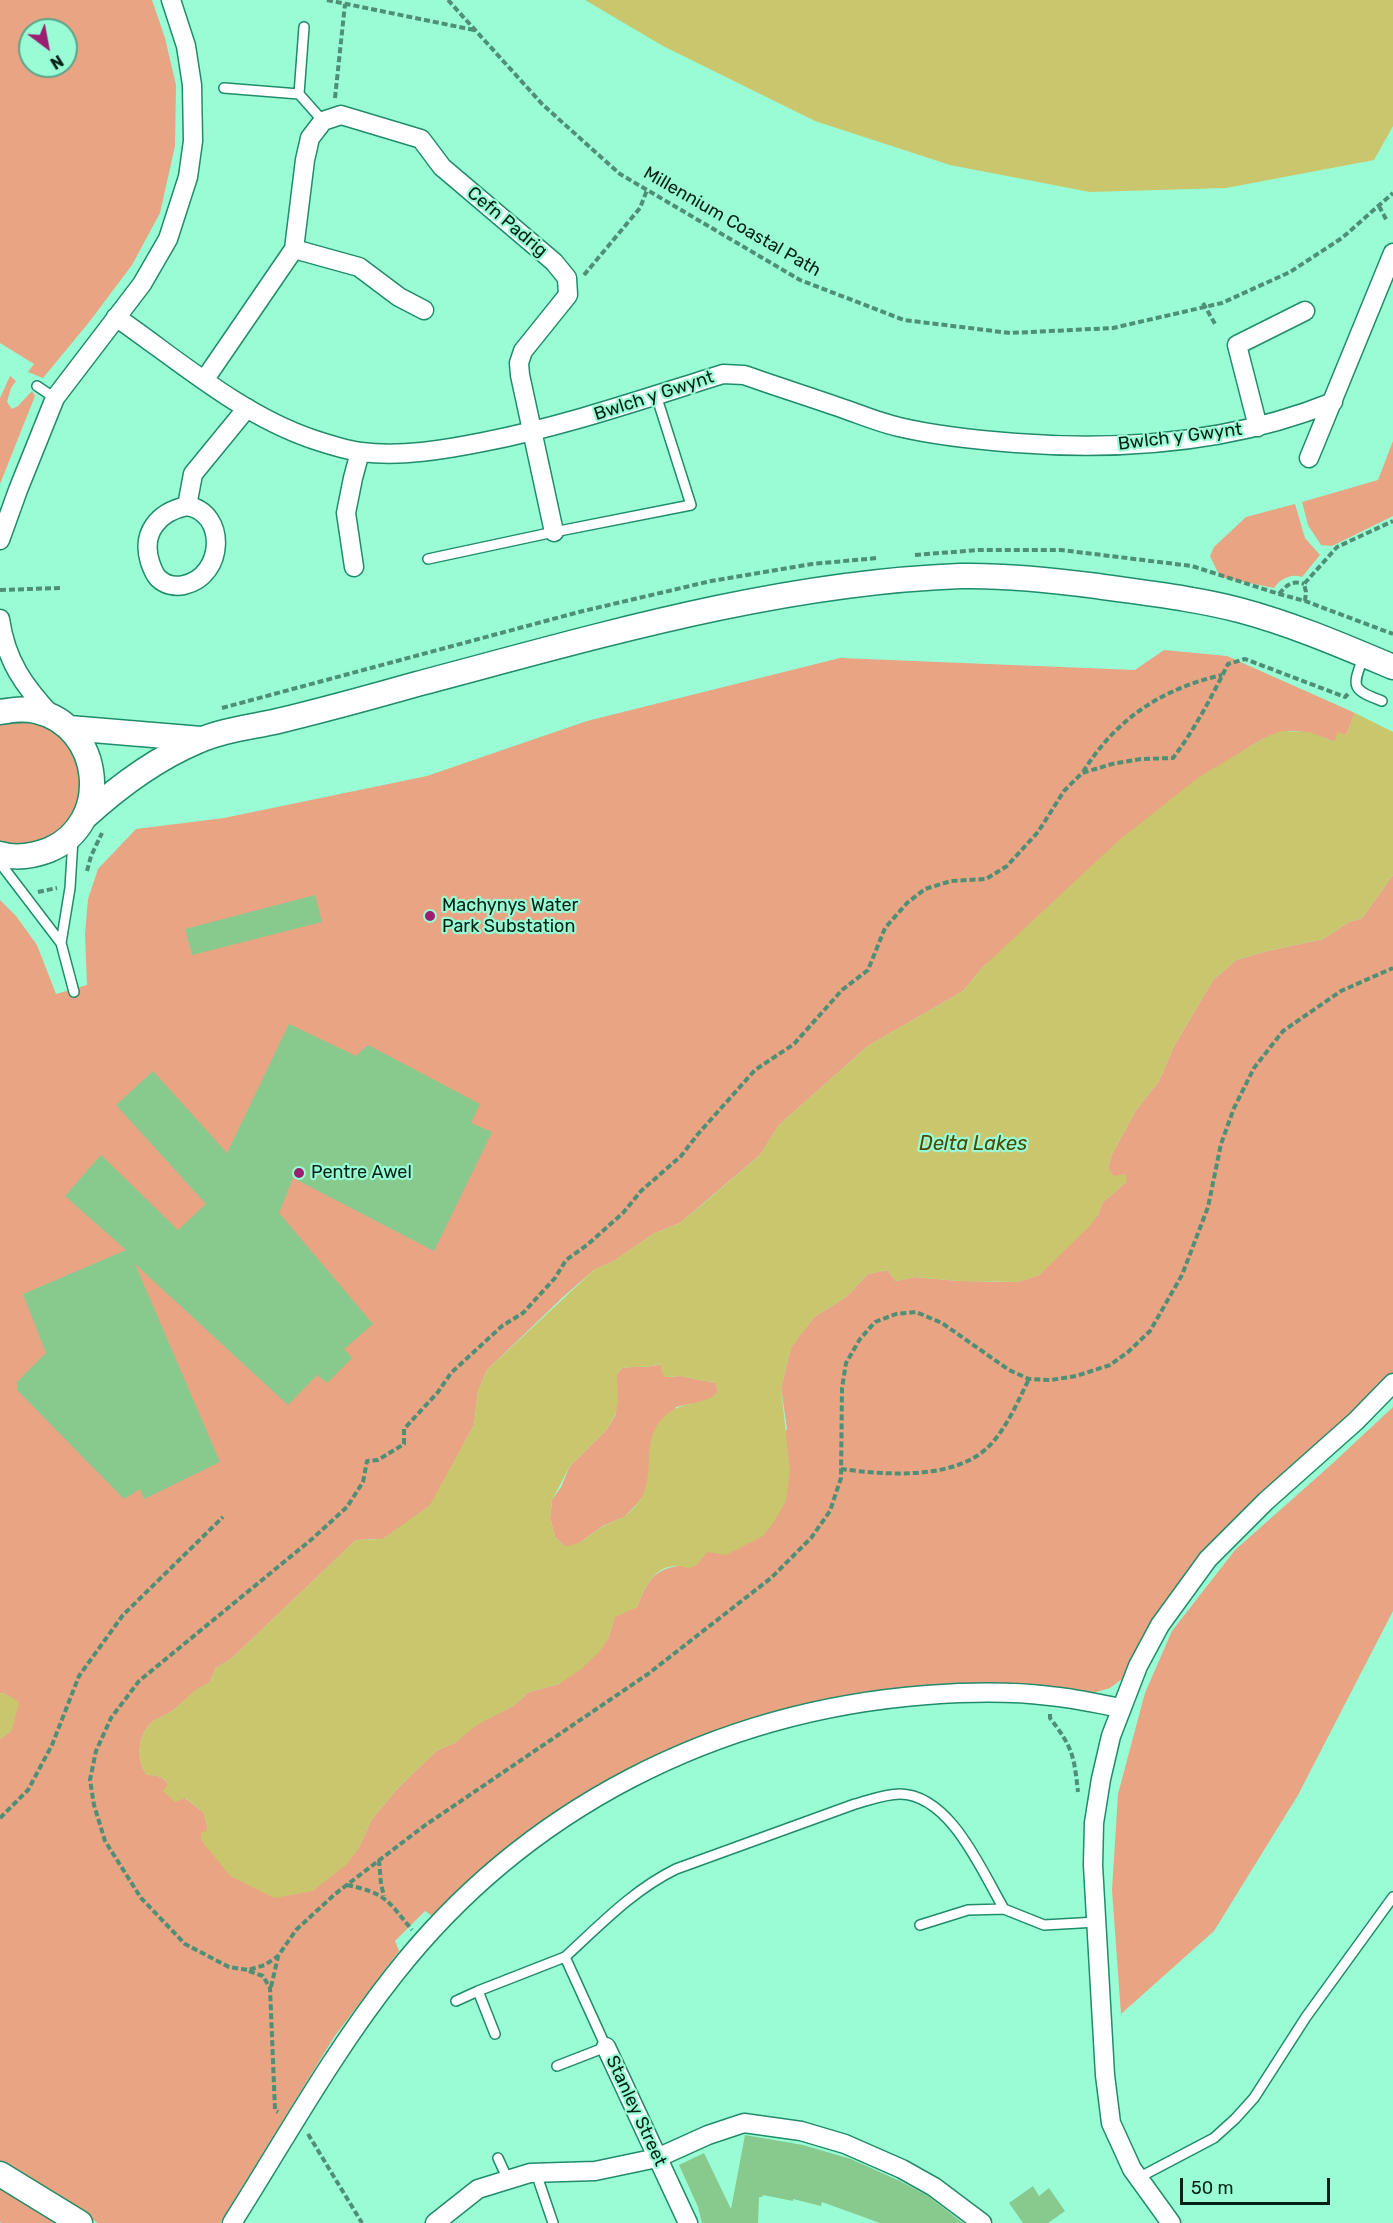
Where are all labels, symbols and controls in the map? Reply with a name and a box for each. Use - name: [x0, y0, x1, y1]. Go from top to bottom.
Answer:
- north arrow: [18, 18, 78, 78]
- text: N: [47, 51, 67, 73]
- street label: Millennium Coastal Path: [639, 162, 825, 282]
- street label: Cefn Padrig: [462, 182, 552, 262]
- street label: Bwlch y Gwynt: [591, 366, 717, 426]
- street label: Bwlch y Gwynt: [1117, 419, 1243, 455]
- place label: Machynys Water Park Substation: [442, 895, 578, 938]
- marker: Machynys Water Park Substation: [423, 909, 437, 923]
- water label: Delta Lakes: [919, 1132, 1027, 1156]
- place label: Pentre Awel: [311, 1162, 412, 1184]
- marker: Pentre Awel: [292, 1166, 306, 1180]
- street label: Stanley Street: [601, 2052, 671, 2170]
- scale bar: [1183, 2166, 1333, 2204]
- text: 50 m: [1191, 2177, 1234, 2199]

